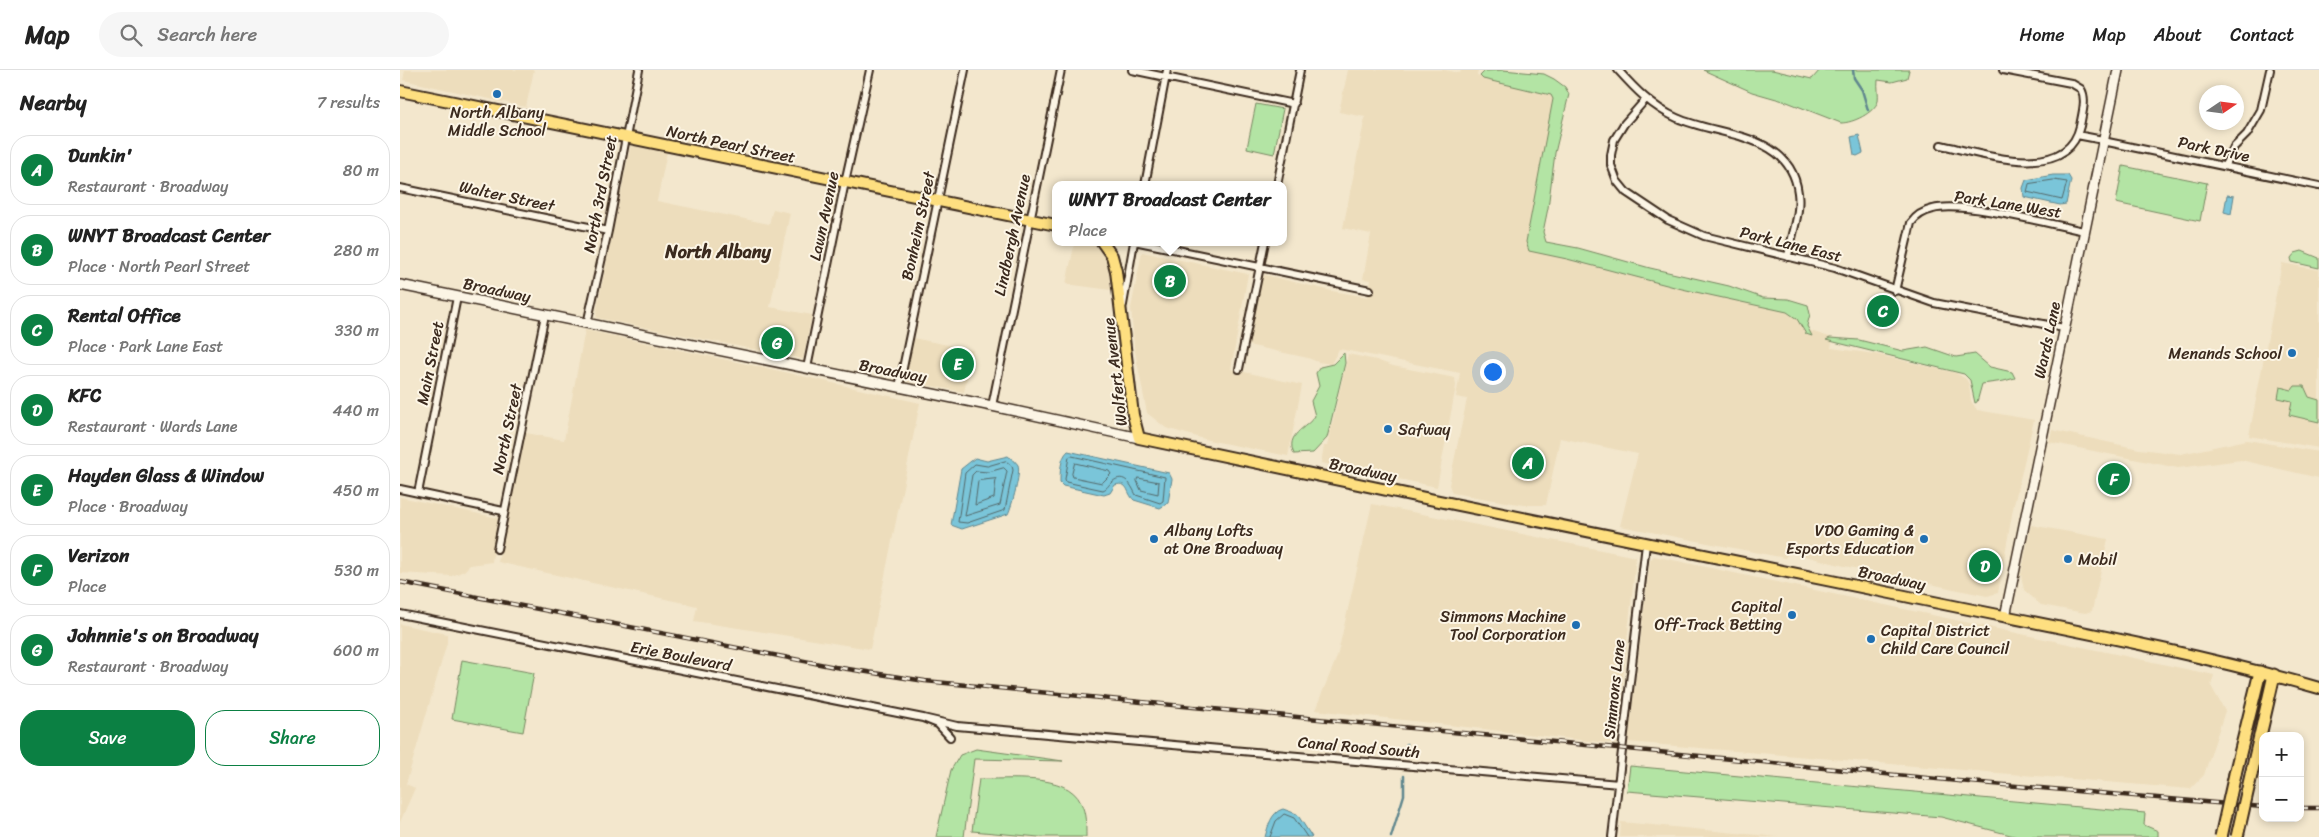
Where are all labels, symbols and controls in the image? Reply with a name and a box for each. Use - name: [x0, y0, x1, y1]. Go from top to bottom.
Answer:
- search box: [99, 12, 449, 57]
- text: Map: [25, 14, 69, 56]
- text: Search here: [157, 18, 257, 51]
- text: Home: [2020, 19, 2065, 51]
- text: Map: [2093, 19, 2126, 51]
- text: About: [2154, 19, 2202, 51]
- text: Contact: [2230, 19, 2294, 51]
- icon: search: [117, 21, 145, 49]
- text: Nearby: [20, 84, 86, 122]
- north arrow: [2199, 85, 2244, 130]
- text: 7 results: [317, 88, 380, 117]
- marker: North Albany Middle School: [491, 88, 503, 100]
- place label: North Albany Middle School: [448, 98, 547, 145]
- street label: North Pearl Street: [664, 116, 798, 172]
- street label: Park Drive: [2175, 127, 2253, 171]
- street label: North 3rd Street: [574, 132, 626, 256]
- text: Dunkin': [68, 139, 133, 172]
- text: A: [32, 156, 42, 185]
- text: 80 m: [343, 156, 379, 185]
- street label: Bonheim Street: [892, 168, 944, 283]
- street label: Lawn Avenue: [800, 169, 848, 263]
- street label: Lindbergh Avenue: [985, 171, 1039, 299]
- text: Restaurant · Broadway: [68, 172, 228, 201]
- street label: Walter Street: [457, 172, 558, 220]
- popup: [1052, 181, 1287, 246]
- street label: Park Lane West: [1952, 181, 2064, 227]
- text: WNYT Broadcast Center: [1068, 183, 1271, 216]
- text: Place: [1068, 216, 1107, 245]
- street label: Park Lane East: [1737, 217, 1845, 271]
- text: WNYT Broadcast Center: [68, 219, 270, 252]
- text: B: [32, 236, 42, 265]
- text: 280 m: [334, 236, 379, 265]
- district label: North Albany: [664, 236, 771, 268]
- text: Place · North Pearl Street: [68, 252, 250, 281]
- pin: B: [1154, 262, 1186, 300]
- street label: Broadway: [460, 269, 534, 311]
- pin: C: [1867, 292, 1899, 330]
- text: Rental Office: [68, 299, 181, 332]
- street label: Wards Lane: [2025, 299, 2069, 381]
- text: C: [32, 316, 42, 345]
- text: 330 m: [335, 316, 379, 345]
- street label: Wolfert Avenue: [1094, 316, 1136, 428]
- street label: Main Street: [408, 319, 452, 407]
- pin: G: [761, 324, 793, 362]
- text: Place · Park Lane East: [68, 332, 223, 361]
- place label: Menands School: [2168, 339, 2282, 368]
- pin: E: [942, 345, 974, 383]
- marker: Menands School: [2286, 347, 2298, 359]
- street label: Broadway: [857, 350, 930, 392]
- your location: [1480, 359, 1506, 385]
- text: KFC: [68, 379, 101, 412]
- street label: North Street: [483, 381, 531, 477]
- text: D: [32, 396, 42, 425]
- text: 440 m: [332, 396, 379, 425]
- text: Restaurant · Wards Lane: [68, 412, 238, 441]
- place label: Safway: [1398, 415, 1451, 444]
- marker: Safway: [1382, 423, 1394, 435]
- pin: A: [1512, 444, 1544, 482]
- street label: Broadway: [1326, 449, 1400, 491]
- text: Hayden Glass & Window: [68, 459, 264, 492]
- pin: F: [2098, 460, 2130, 498]
- text: E: [33, 476, 41, 505]
- text: 450 m: [333, 476, 379, 505]
- text: Place · Broadway: [68, 492, 188, 521]
- place label: Albany Lofts at One Broadway: [1163, 516, 1284, 563]
- place label: VDO Gaming & Esports Education: [1786, 516, 1914, 563]
- marker: Albany Lofts at One Broadway: [1148, 533, 1160, 545]
- marker: VDO Gaming & Esports Education: [1918, 533, 1930, 545]
- text: Verizon: [68, 539, 129, 572]
- place label: Mobil: [2078, 545, 2117, 574]
- pin: D: [1969, 547, 2001, 585]
- marker: Mobil: [2062, 553, 2074, 565]
- text: F: [33, 556, 41, 585]
- text: 530 m: [334, 556, 379, 585]
- street label: Broadway: [1855, 557, 1929, 599]
- text: Place: [68, 572, 107, 601]
- place label: Capital Off-Track Betting: [1655, 592, 1782, 639]
- place label: Simmons Machine Tool Corporation: [1440, 602, 1566, 649]
- marker: Capital Off-Track Betting: [1786, 609, 1798, 621]
- place label: Capital District Child Care Council: [1881, 616, 2010, 663]
- text: Johnnie's on Broadway: [68, 619, 259, 652]
- marker: Simmons Machine Tool Corporation: [1570, 619, 1582, 631]
- street label: Erie Boulevard: [628, 632, 735, 680]
- marker: Capital District Child Care Council: [1865, 633, 1877, 645]
- text: G: [32, 636, 42, 665]
- text: 600 m: [333, 636, 379, 665]
- street label: Simmons Lane: [1594, 638, 1634, 740]
- text: Restaurant · Broadway: [68, 652, 228, 681]
- button: Save: [20, 710, 195, 766]
- button: Share: [205, 710, 380, 766]
- street label: Canal Road South: [1297, 727, 1421, 767]
- map controls: [2259, 732, 2304, 822]
- button: +: [2259, 732, 2304, 777]
- button: −: [2259, 777, 2304, 822]

